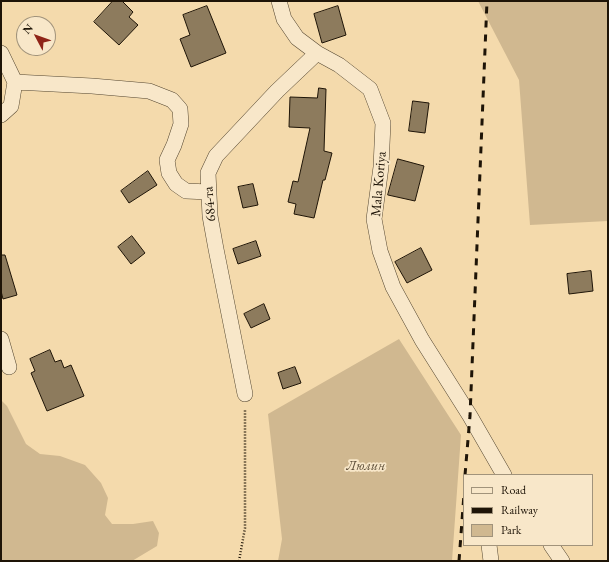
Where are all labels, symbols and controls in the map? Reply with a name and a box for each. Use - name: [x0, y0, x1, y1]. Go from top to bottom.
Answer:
- north arrow: [16, 16, 56, 56]
- text: N: [19, 21, 36, 37]
- street label: Mala Koriya: [368, 151, 390, 217]
- street label: 684-та: [200, 186, 220, 222]
- park label: Люлин: [347, 458, 385, 474]
- legend: [463, 474, 593, 546]
- text: Road: [501, 482, 526, 498]
- text: Railway: [501, 502, 538, 518]
- text: Park: [501, 522, 521, 538]

